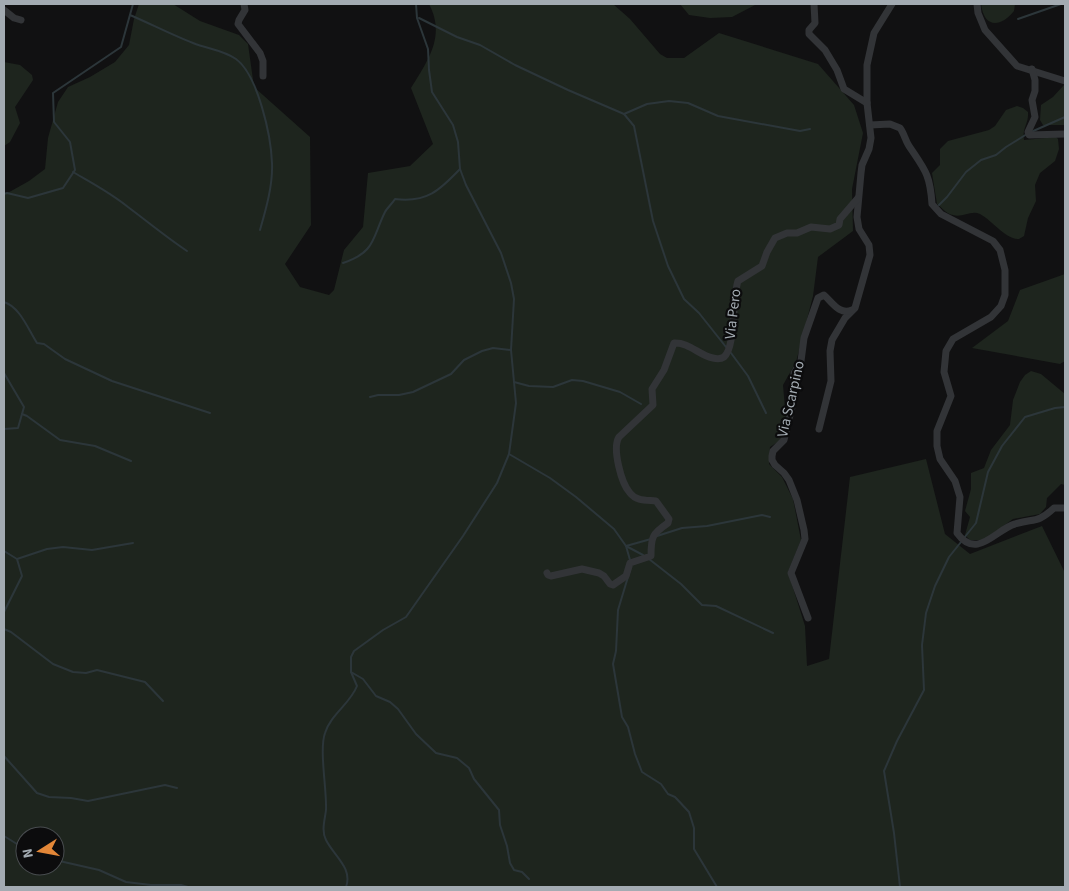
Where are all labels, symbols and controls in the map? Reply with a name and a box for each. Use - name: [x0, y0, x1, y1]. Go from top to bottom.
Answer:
- street label: Via Pero: [719, 288, 747, 340]
- street label: Via Scarpino: [772, 359, 810, 439]
- north arrow: [15, 826, 65, 876]
- text: N: [18, 847, 39, 860]

